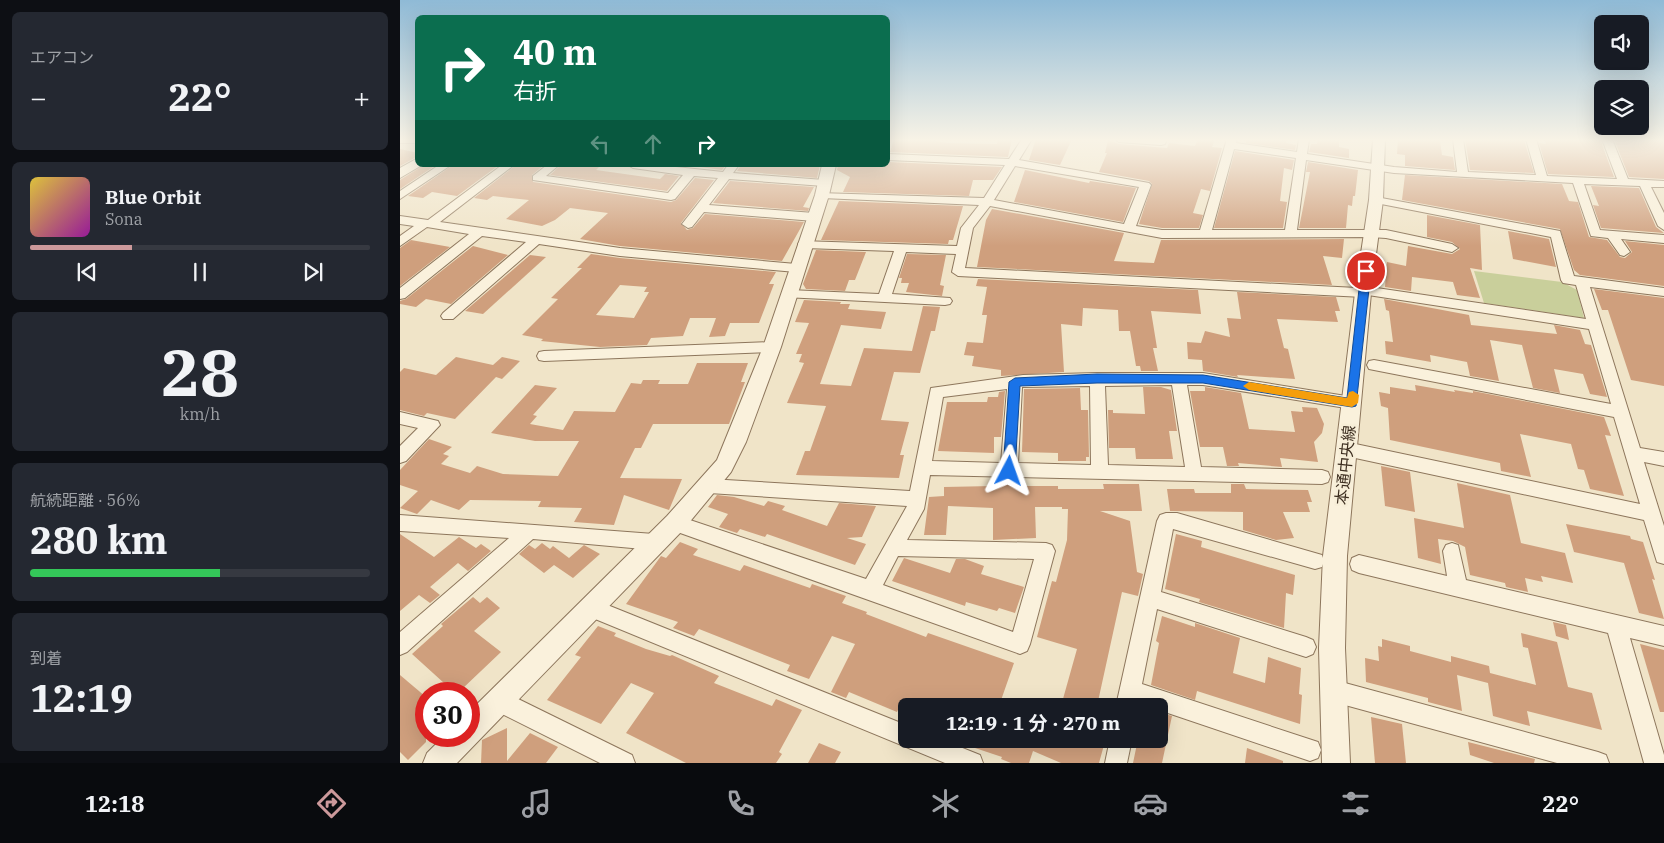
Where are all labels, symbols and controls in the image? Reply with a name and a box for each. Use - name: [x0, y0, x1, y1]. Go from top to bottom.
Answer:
- map controls: [1594, 15, 1649, 135]
- button: sound: [1594, 15, 1649, 70]
- text: 40 m: [513, 29, 597, 75]
- icon: right: [430, 35, 495, 100]
- text: エアコン: [30, 47, 94, 67]
- text: 22°: [168, 72, 232, 121]
- text: 右折: [513, 76, 557, 105]
- text: −: [30, 79, 47, 116]
- text: +: [353, 79, 370, 116]
- button: layers: [1594, 80, 1649, 135]
- icon: left: [586, 130, 614, 158]
- icon: ahead: [639, 130, 667, 158]
- icon: right: [692, 130, 720, 158]
- text: Blue Orbit: [105, 185, 201, 209]
- text: Sona: [105, 209, 142, 229]
- pin: [1345, 250, 1387, 292]
- icon: arrive: [1352, 257, 1380, 285]
- icon: previous: [73, 258, 101, 286]
- icon: pause: [186, 258, 214, 286]
- icon: next: [299, 258, 327, 286]
- text: 28: [161, 329, 239, 414]
- text: km/h: [180, 404, 220, 424]
- street label: 本通中央線: [1331, 424, 1359, 506]
- position arrow: [982, 444, 1034, 496]
- text: 航続距離 · 56%: [30, 490, 140, 510]
- text: 280 km: [30, 515, 168, 564]
- text: 到着: [30, 648, 62, 668]
- text: 12:19: [30, 673, 133, 722]
- speed limit sign: 30: [415, 682, 480, 747]
- text: 12:19 · 1 分 · 270 m: [946, 711, 1120, 735]
- icon: directions: [314, 786, 349, 821]
- icon: music: [519, 786, 554, 821]
- icon: phone: [723, 786, 758, 821]
- icon: climate: [928, 786, 963, 821]
- icon: car: [1133, 786, 1168, 821]
- icon: filters: [1338, 786, 1373, 821]
- text: 12:18: [85, 789, 144, 818]
- text: 22°: [1542, 789, 1579, 818]

